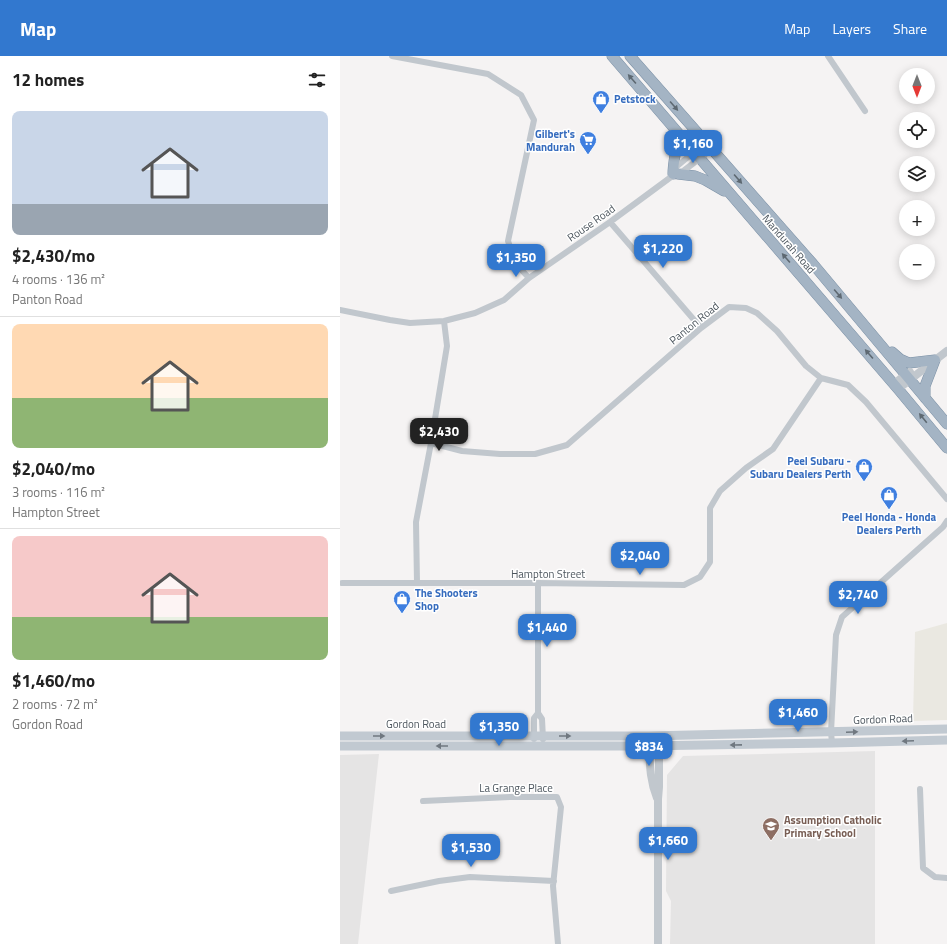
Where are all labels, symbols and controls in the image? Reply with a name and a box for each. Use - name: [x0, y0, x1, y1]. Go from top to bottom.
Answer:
- text: Map: [20, 14, 56, 43]
- text: Map: [784, 18, 810, 39]
- text: Layers: [832, 18, 871, 39]
- text: Share: [893, 18, 927, 39]
- text: 12 homes: [12, 67, 84, 93]
- north arrow: [899, 68, 935, 104]
- map controls: [899, 68, 935, 280]
- icon: filters: [306, 69, 328, 91]
- one-way arrow: [627, 74, 636, 85]
- shop icon: Petstock: [591, 89, 611, 114]
- place label: Petstock: [614, 91, 656, 107]
- one-way arrow: [670, 101, 679, 112]
- button: locate: [899, 112, 935, 148]
- place label: Gilbert's Mandurah: [526, 126, 575, 155]
- supermarket icon: Gilbert's Mandurah: [578, 130, 598, 155]
- pin: $1,160: [660, 130, 726, 164]
- text: $1,160: [673, 133, 713, 153]
- icon: home: [134, 137, 206, 209]
- button: layers: [899, 156, 935, 192]
- one-way arrow: [733, 173, 742, 184]
- button: +: [899, 200, 935, 236]
- street label: Rouse Road: [564, 201, 618, 245]
- street label: Mandurah Road: [759, 211, 819, 277]
- pin: $1,220: [630, 235, 696, 269]
- text: $1,220: [643, 238, 683, 258]
- text: $2,430/mo: [12, 243, 95, 269]
- pin: $1,350: [483, 244, 549, 278]
- button: −: [899, 244, 935, 280]
- text: $1,350: [496, 247, 536, 267]
- one-way arrow: [781, 253, 790, 264]
- text: 4 rooms · 136 m²: [12, 269, 105, 289]
- text: Panton Road: [12, 289, 83, 309]
- one-way arrow: [833, 289, 842, 299]
- street label: Panton Road: [666, 298, 722, 348]
- one-way arrow: [864, 349, 873, 360]
- icon: home: [134, 350, 206, 422]
- one-way arrow: [918, 413, 927, 424]
- pin: $2,430: [406, 418, 472, 452]
- text: $2,430: [419, 421, 459, 441]
- place label: Peel Subaru - Subaru Dealers Perth: [750, 453, 851, 482]
- text: $2,040/mo: [12, 456, 95, 482]
- shop icon: Peel Subaru - Subaru Dealers Perth: [854, 457, 874, 482]
- text: 3 rooms · 116 m²: [12, 482, 105, 502]
- shop icon: Peel Honda - Honda Dealers Perth: [879, 485, 899, 510]
- text: Hampton Street: [12, 502, 100, 522]
- place label: Peel Honda - Honda Dealers Perth: [842, 509, 937, 538]
- pin: $2,040: [607, 542, 673, 576]
- text: $2,040: [620, 545, 660, 565]
- icon: home: [134, 562, 206, 634]
- street label: Hampton Street: [511, 566, 585, 582]
- pin: $2,740: [825, 581, 891, 615]
- text: $2,740: [838, 584, 878, 604]
- place label: The Shooters Shop: [415, 585, 478, 614]
- shop icon: The Shooters Shop: [392, 589, 412, 614]
- pin: $1,440: [514, 614, 580, 648]
- text: $1,440: [527, 617, 567, 637]
- text: $1,460/mo: [12, 668, 95, 694]
- text: 2 rooms · 72 m²: [12, 694, 98, 714]
- pin: $1,460: [765, 699, 831, 733]
- text: $1,460: [778, 702, 818, 722]
- street label: Gordon Road: [853, 710, 913, 728]
- pin: $1,350: [466, 713, 532, 747]
- text: Gordon Road: [12, 714, 83, 734]
- street label: Gordon Road: [386, 716, 446, 732]
- text: $1,350: [479, 716, 519, 736]
- one-way arrow: [846, 728, 858, 735]
- one-way arrow: [373, 733, 386, 739]
- one-way arrow: [559, 733, 572, 739]
- pin: $834: [625, 733, 673, 767]
- text: $834: [634, 736, 664, 756]
- one-way arrow: [901, 738, 914, 744]
- one-way arrow: [729, 742, 742, 748]
- one-way arrow: [435, 743, 448, 749]
- street label: La Grange Place: [479, 780, 553, 796]
- place label: Assumption Catholic Primary School: [784, 812, 882, 841]
- school or university icon: Assumption Catholic Primary School: [761, 816, 781, 841]
- pin: $1,660: [635, 827, 701, 861]
- text: $1,660: [648, 830, 688, 850]
- pin: $1,530: [438, 834, 504, 868]
- text: $1,530: [451, 837, 491, 857]

